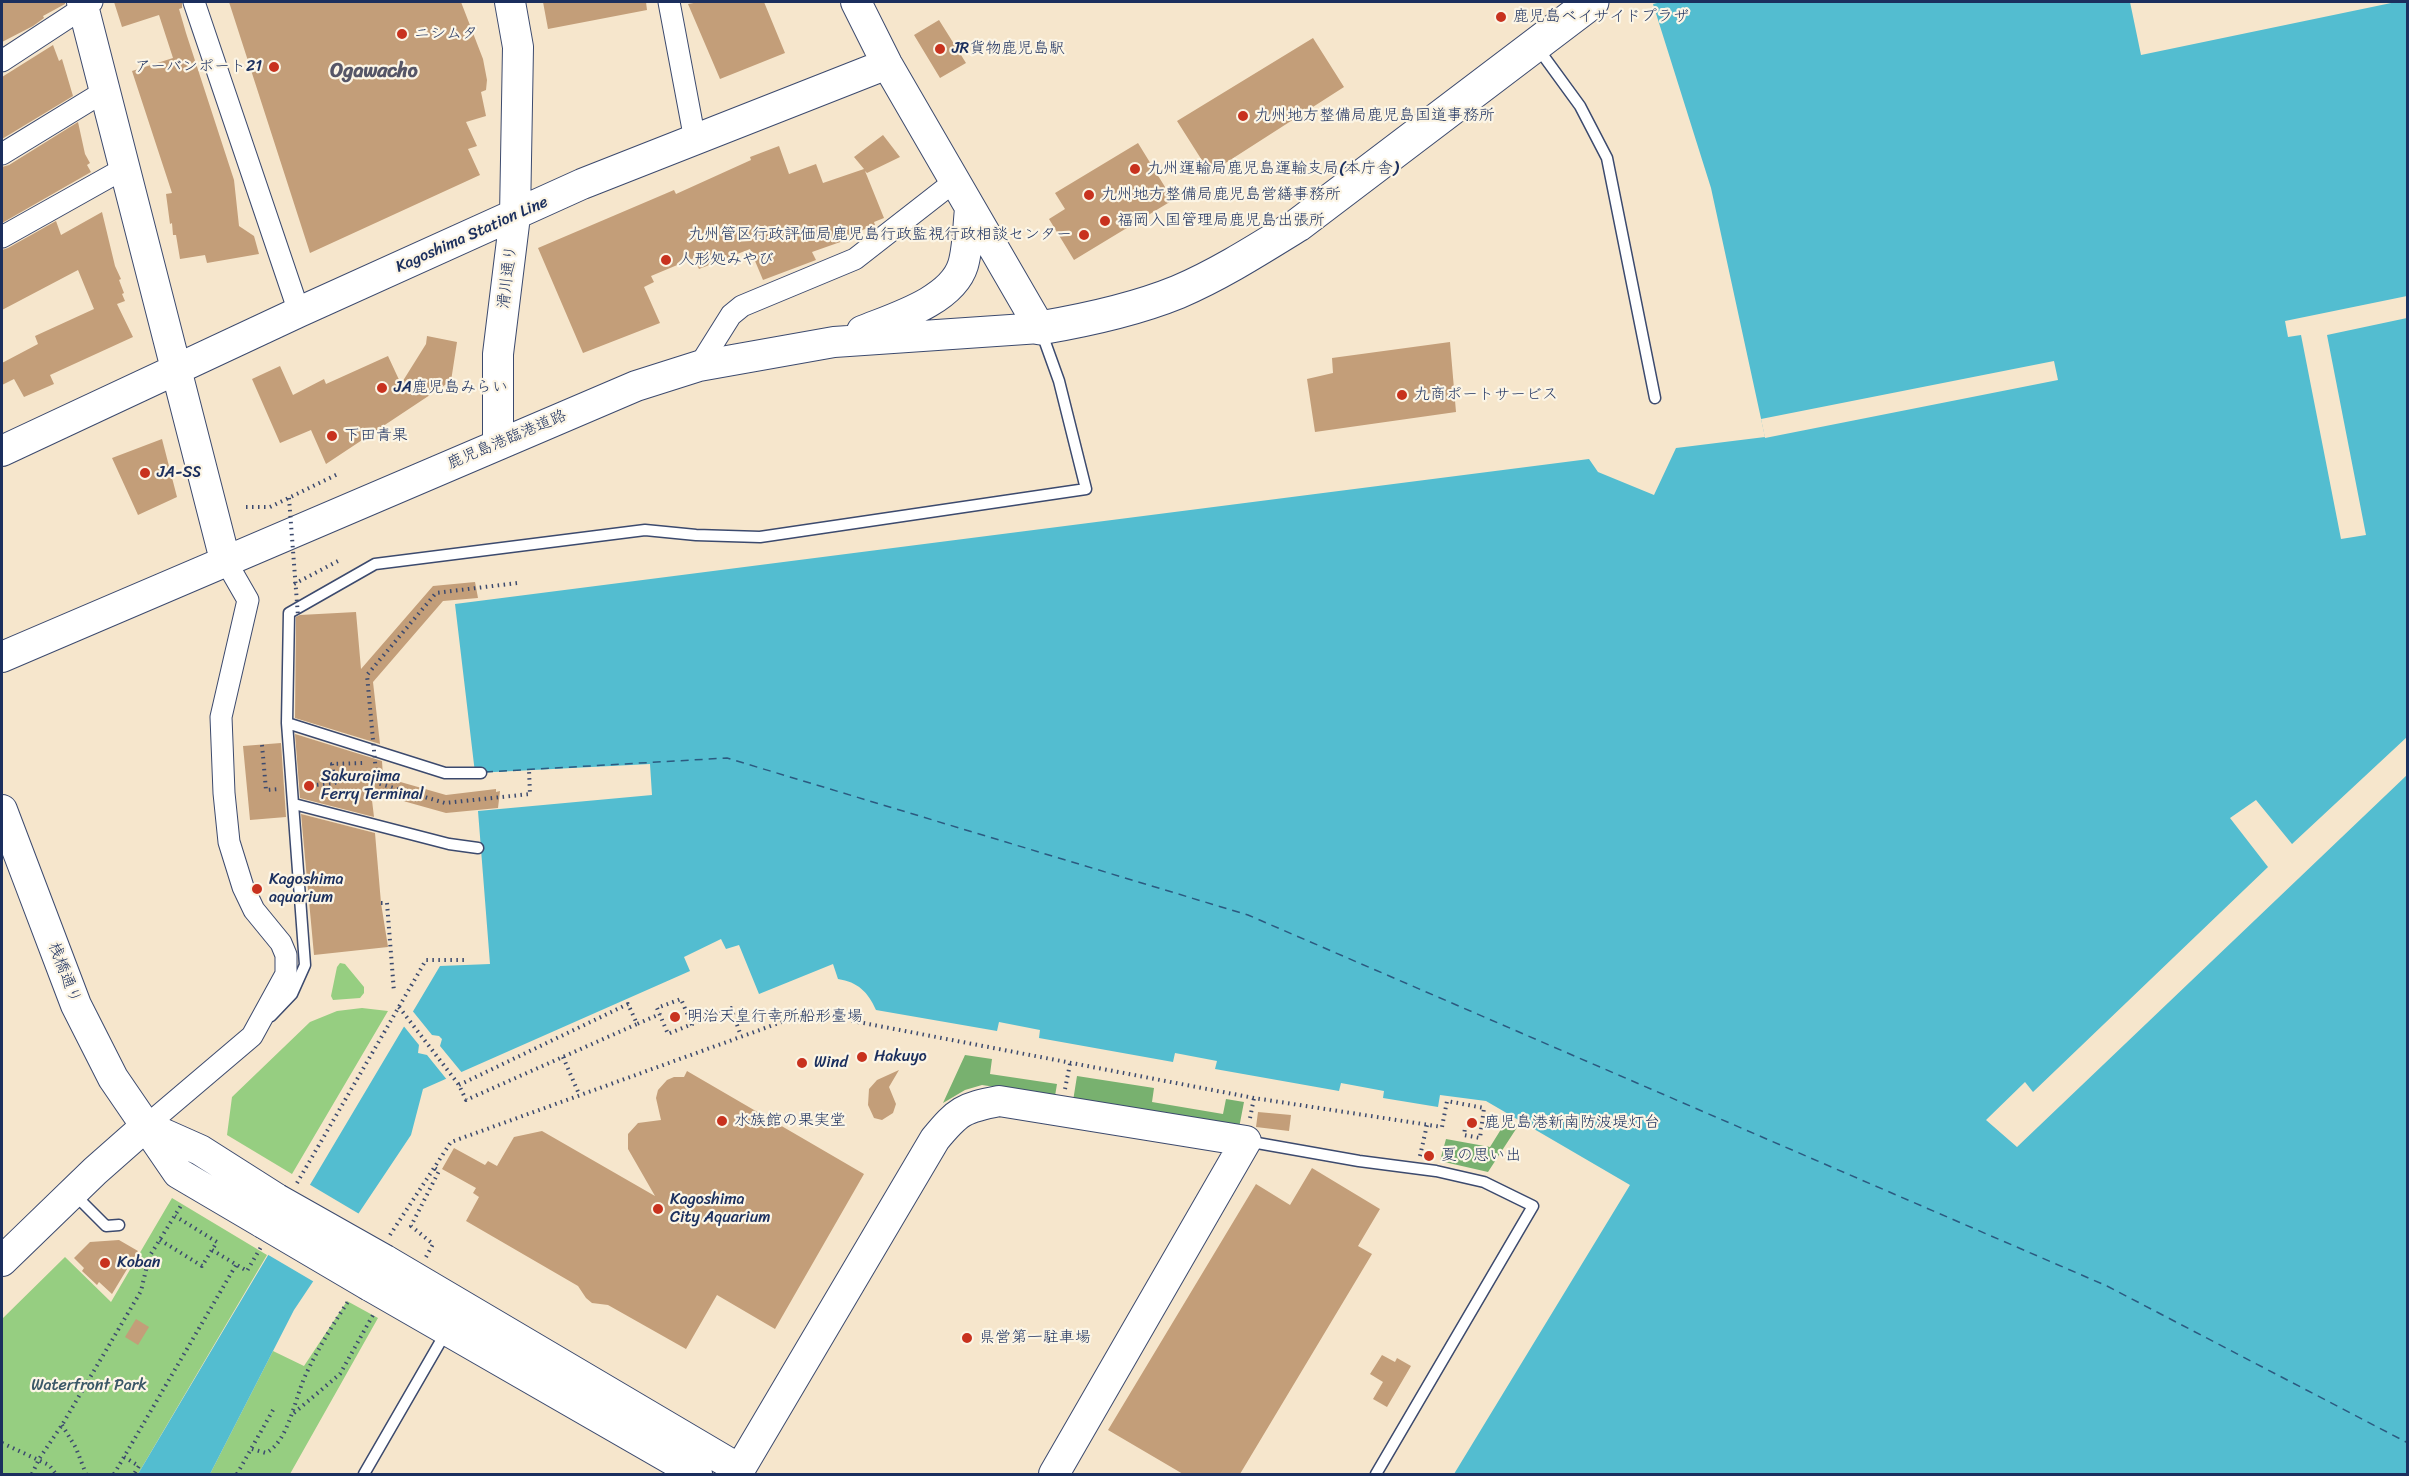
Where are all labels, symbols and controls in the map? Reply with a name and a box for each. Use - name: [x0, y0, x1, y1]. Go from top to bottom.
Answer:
- place label: 鹿児島ベイサイドプラザ: [1513, 7, 1689, 27]
- marker: 鹿児島ベイサイドプラザ: [1494, 10, 1508, 24]
- place label: ニシムタ: [414, 24, 478, 44]
- marker: ニシムタ: [395, 27, 409, 41]
- place label: JR貨物鹿児島駅: [952, 39, 1065, 59]
- marker: JR貨物鹿児島駅: [933, 42, 947, 56]
- place label: アーバンポート21: [135, 57, 262, 77]
- marker: アーバンポート21: [267, 60, 281, 74]
- district label: Ogawacho: [330, 60, 418, 84]
- place label: 九州地方整備局鹿児島国道事務所: [1255, 106, 1495, 126]
- marker: 九州地方整備局鹿児島国道事務所: [1236, 109, 1250, 123]
- place label: 九州運輸局鹿児島運輸支局(本庁舎): [1147, 159, 1398, 179]
- marker: 九州運輸局鹿児島運輸支局(本庁舎): [1128, 162, 1142, 176]
- place label: 九州地方整備局鹿児島営繕事務所: [1101, 185, 1341, 205]
- marker: 九州地方整備局鹿児島営繕事務所: [1082, 188, 1096, 202]
- street label: Kagoshima Station Line: [393, 193, 551, 277]
- place label: 福岡入国管理局鹿児島出張所: [1117, 211, 1325, 231]
- marker: 福岡入国管理局鹿児島出張所: [1098, 214, 1112, 228]
- place label: 九州管区行政評価局鹿児島行政監視行政相談センター: [688, 225, 1072, 245]
- marker: 九州管区行政評価局鹿児島行政監視行政相談センター: [1077, 228, 1091, 242]
- street label: 滑川通り: [495, 244, 521, 310]
- place label: 人形処みやび: [678, 250, 774, 270]
- marker: 人形処みやび: [659, 253, 673, 267]
- place label: JA鹿児島みらい: [394, 378, 508, 398]
- marker: JA鹿児島みらい: [375, 381, 389, 395]
- place label: 九商ポートサービス: [1414, 385, 1558, 405]
- marker: 九商ポートサービス: [1395, 388, 1409, 402]
- street label: 鹿児島港臨港道路: [444, 406, 570, 474]
- place label: 下田青果: [344, 426, 408, 446]
- marker: 下田青果: [325, 429, 339, 443]
- place label: JA-SS: [157, 463, 201, 483]
- marker: JA-SS: [138, 466, 152, 480]
- place label: Sakurajima Ferry Terminal: [321, 767, 424, 805]
- marker: Sakurajima Ferry Terminal: [302, 779, 316, 793]
- place label: Kagoshima aquarium: [269, 870, 343, 908]
- marker: Kagoshima aquarium: [250, 882, 264, 896]
- street label: 桟橋通り: [44, 940, 84, 1006]
- place label: 明治天皇行幸所船形臺場: [687, 1007, 863, 1027]
- marker: 明治天皇行幸所船形臺場: [668, 1010, 682, 1024]
- place label: Hakuyo: [874, 1047, 927, 1067]
- marker: Hakuyo: [855, 1050, 869, 1064]
- place label: Wind: [814, 1053, 848, 1073]
- marker: Wind: [795, 1056, 809, 1070]
- place label: 水族館の果実堂: [734, 1111, 846, 1131]
- place label: 鹿児島港新南防波堤灯台: [1484, 1113, 1660, 1133]
- marker: 水族館の果実堂: [715, 1114, 729, 1128]
- marker: 鹿児島港新南防波堤灯台: [1465, 1116, 1479, 1130]
- place label: 夏の思い出: [1441, 1146, 1521, 1166]
- marker: 夏の思い出: [1422, 1149, 1436, 1163]
- place label: Kagoshima City Aquarium: [670, 1190, 771, 1228]
- marker: Kagoshima City Aquarium: [651, 1202, 665, 1216]
- place label: Koban: [117, 1253, 160, 1273]
- marker: Koban: [98, 1256, 112, 1270]
- place label: 県営第一駐車場: [979, 1328, 1091, 1348]
- marker: 県営第一駐車場: [960, 1331, 974, 1345]
- park label: Waterfront Park: [31, 1376, 147, 1396]

